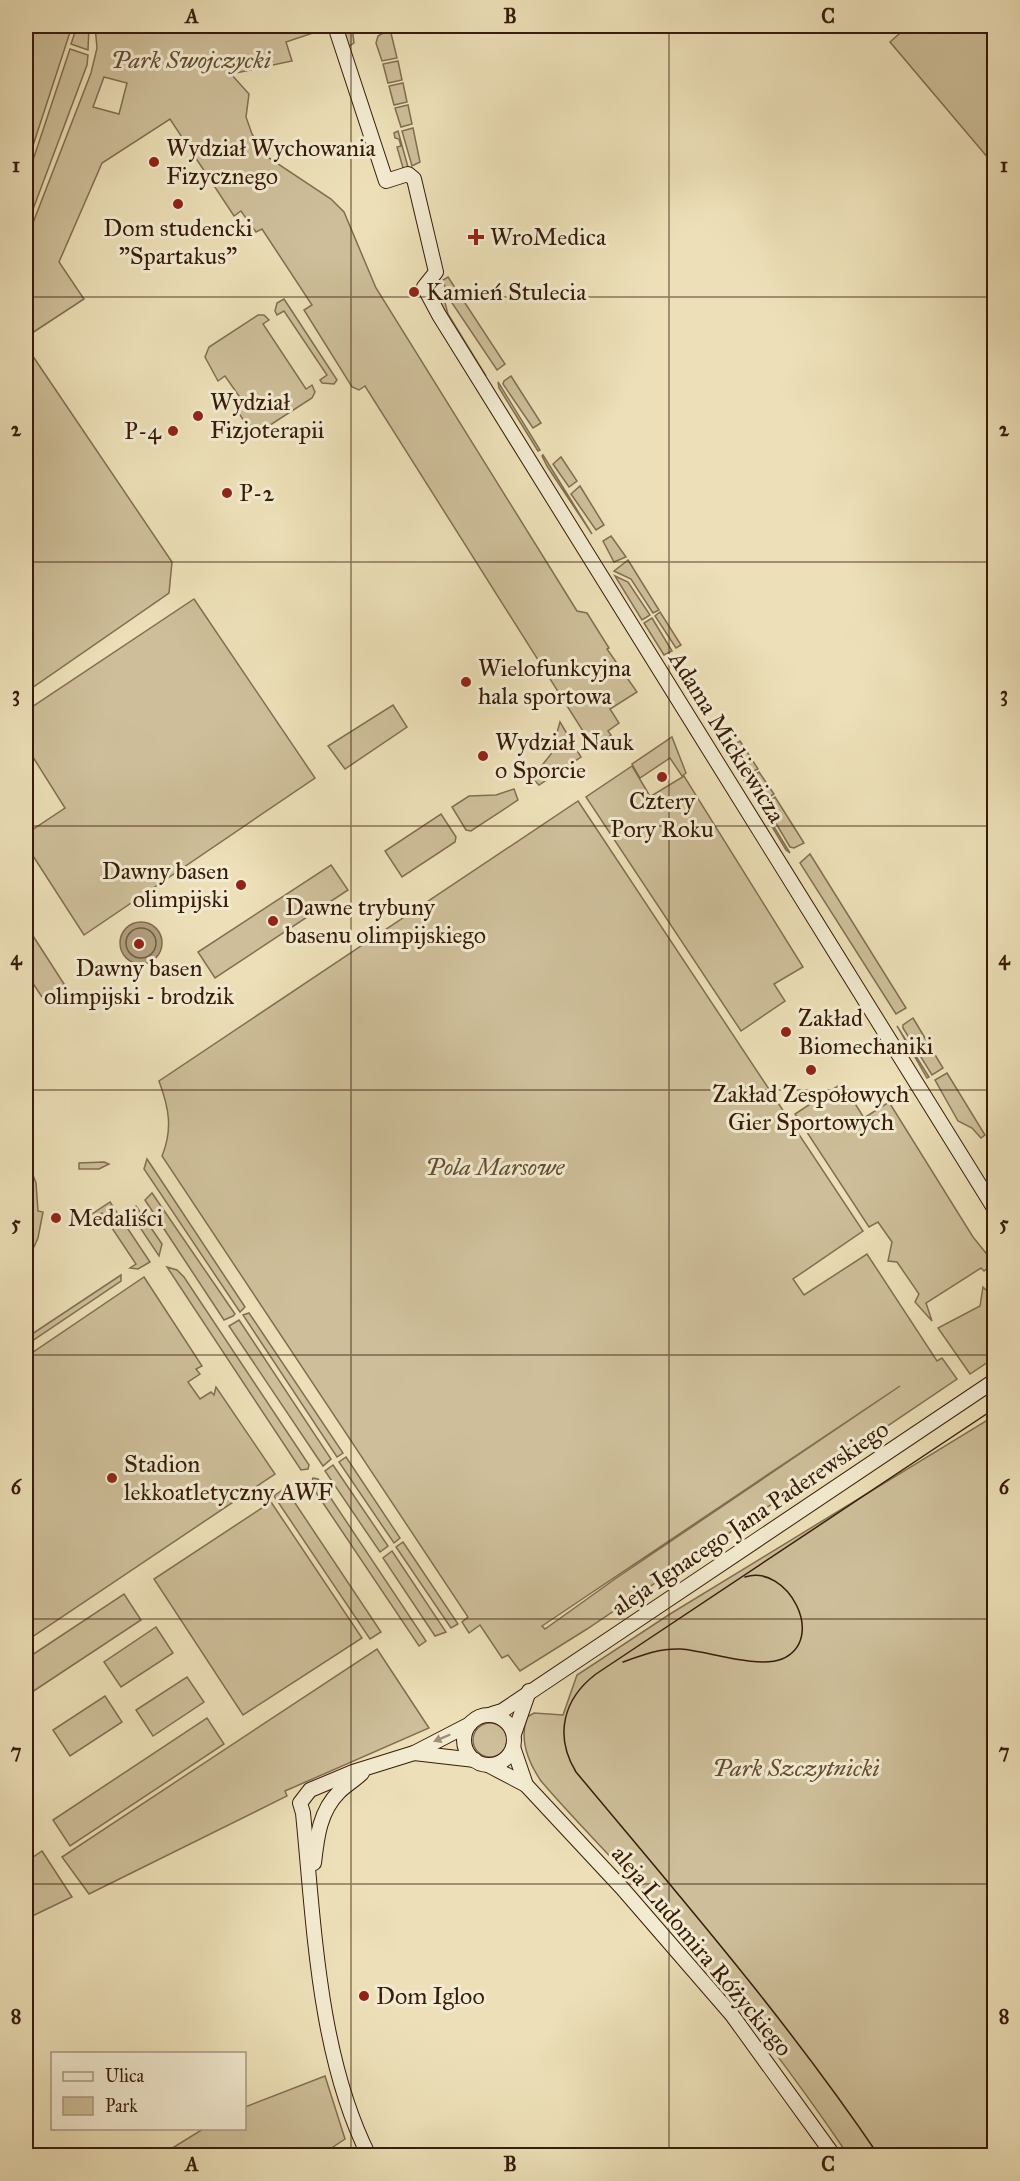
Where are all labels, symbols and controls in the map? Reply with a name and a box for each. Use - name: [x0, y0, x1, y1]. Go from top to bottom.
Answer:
- text: A: [183, 4, 199, 28]
- text: B: [503, 4, 517, 28]
- text: C: [821, 4, 835, 28]
- park label: Park Swojczycki: [111, 45, 271, 75]
- place label: Wydział Wychowania Fizycznego: [166, 133, 377, 191]
- text: 1: [12, 153, 20, 177]
- text: 1: [1000, 153, 1008, 177]
- marker: Wydział Wychowania Fizycznego: [147, 155, 161, 169]
- marker: Dom studencki "Spartakus": [171, 197, 185, 211]
- place label: Dom studencki "Spartakus": [103, 213, 253, 271]
- place label: WroMedica: [490, 222, 607, 252]
- marker: WroMedica: [467, 228, 485, 246]
- place label: Kamień Stulecia: [426, 277, 587, 307]
- marker: Kamień Stulecia: [407, 285, 421, 299]
- place label: Wydział Fizjoterapii: [210, 387, 325, 445]
- marker: Wydział Fizjoterapii: [191, 409, 205, 423]
- place label: P-4: [124, 416, 162, 446]
- text: 2: [11, 417, 22, 441]
- text: 2: [999, 417, 1010, 441]
- marker: P-4: [166, 424, 180, 438]
- place label: P-2: [239, 478, 275, 508]
- marker: P-2: [220, 486, 234, 500]
- street label: Adama Mickiewicza: [662, 645, 792, 829]
- place label: Wielofunkcyjna hala sportowa: [478, 653, 632, 711]
- marker: Wielofunkcyjna hala sportowa: [459, 675, 473, 689]
- text: 3: [12, 682, 20, 707]
- text: 3: [1000, 682, 1008, 707]
- place label: Wydział Nauk o Sporcie: [495, 727, 635, 785]
- marker: Wydział Nauk o Sporcie: [476, 749, 490, 763]
- marker: Cztery Pory Roku: [655, 770, 669, 784]
- place label: Cztery Pory Roku: [610, 786, 714, 844]
- place label: Dawny basen olimpijski: [102, 856, 229, 914]
- marker: Dawny basen olimpijski: [234, 878, 248, 892]
- place label: Dawne trybuny basenu olimpijskiego: [285, 892, 486, 950]
- marker: Dawne trybuny basenu olimpijskiego: [266, 914, 280, 928]
- marker: Dawny basen olimpijski - brodzik: [132, 937, 146, 951]
- text: 4: [10, 946, 22, 971]
- text: 4: [998, 946, 1010, 971]
- place label: Dawny basen olimpijski - brodzik: [44, 953, 235, 1011]
- place label: Zakład Biomechaniki: [798, 1003, 934, 1061]
- marker: Zakład Biomechaniki: [779, 1025, 793, 1039]
- marker: Zakład Zespołowych Gier Sportowych: [804, 1063, 818, 1077]
- place label: Zakład Zespołowych Gier Sportowych: [713, 1079, 909, 1137]
- park label: Pola Marsowe: [425, 1152, 566, 1182]
- place label: Medaliści: [68, 1203, 164, 1233]
- text: 5: [11, 1211, 21, 1235]
- marker: Medaliści: [49, 1211, 63, 1225]
- text: 5: [999, 1211, 1009, 1235]
- street label: aleja Ignacego Jana Paderewskiego: [606, 1414, 894, 1622]
- place label: Stadion lekkoatletyczny AWF: [124, 1449, 333, 1507]
- marker: Stadion lekkoatletyczny AWF: [105, 1471, 119, 1485]
- text: 6: [11, 1475, 23, 1499]
- text: 6: [999, 1475, 1011, 1499]
- one-way arrow: [432, 1733, 450, 1743]
- text: 7: [11, 1739, 22, 1763]
- text: 7: [999, 1739, 1010, 1763]
- park label: Park Szczytnicki: [713, 1753, 879, 1783]
- street label: aleja Ludomira Różyckiego: [605, 1840, 799, 2062]
- place label: Dom Igloo: [376, 1981, 485, 2011]
- marker: Dom Igloo: [357, 1989, 371, 2003]
- text: 8: [11, 2004, 21, 2028]
- text: 8: [999, 2004, 1009, 2028]
- legend: [51, 2052, 246, 2130]
- text: Ulica: [105, 2065, 145, 2087]
- text: Park: [105, 2095, 138, 2117]
- text: A: [183, 2152, 199, 2176]
- text: B: [503, 2152, 517, 2176]
- text: C: [821, 2152, 835, 2176]

